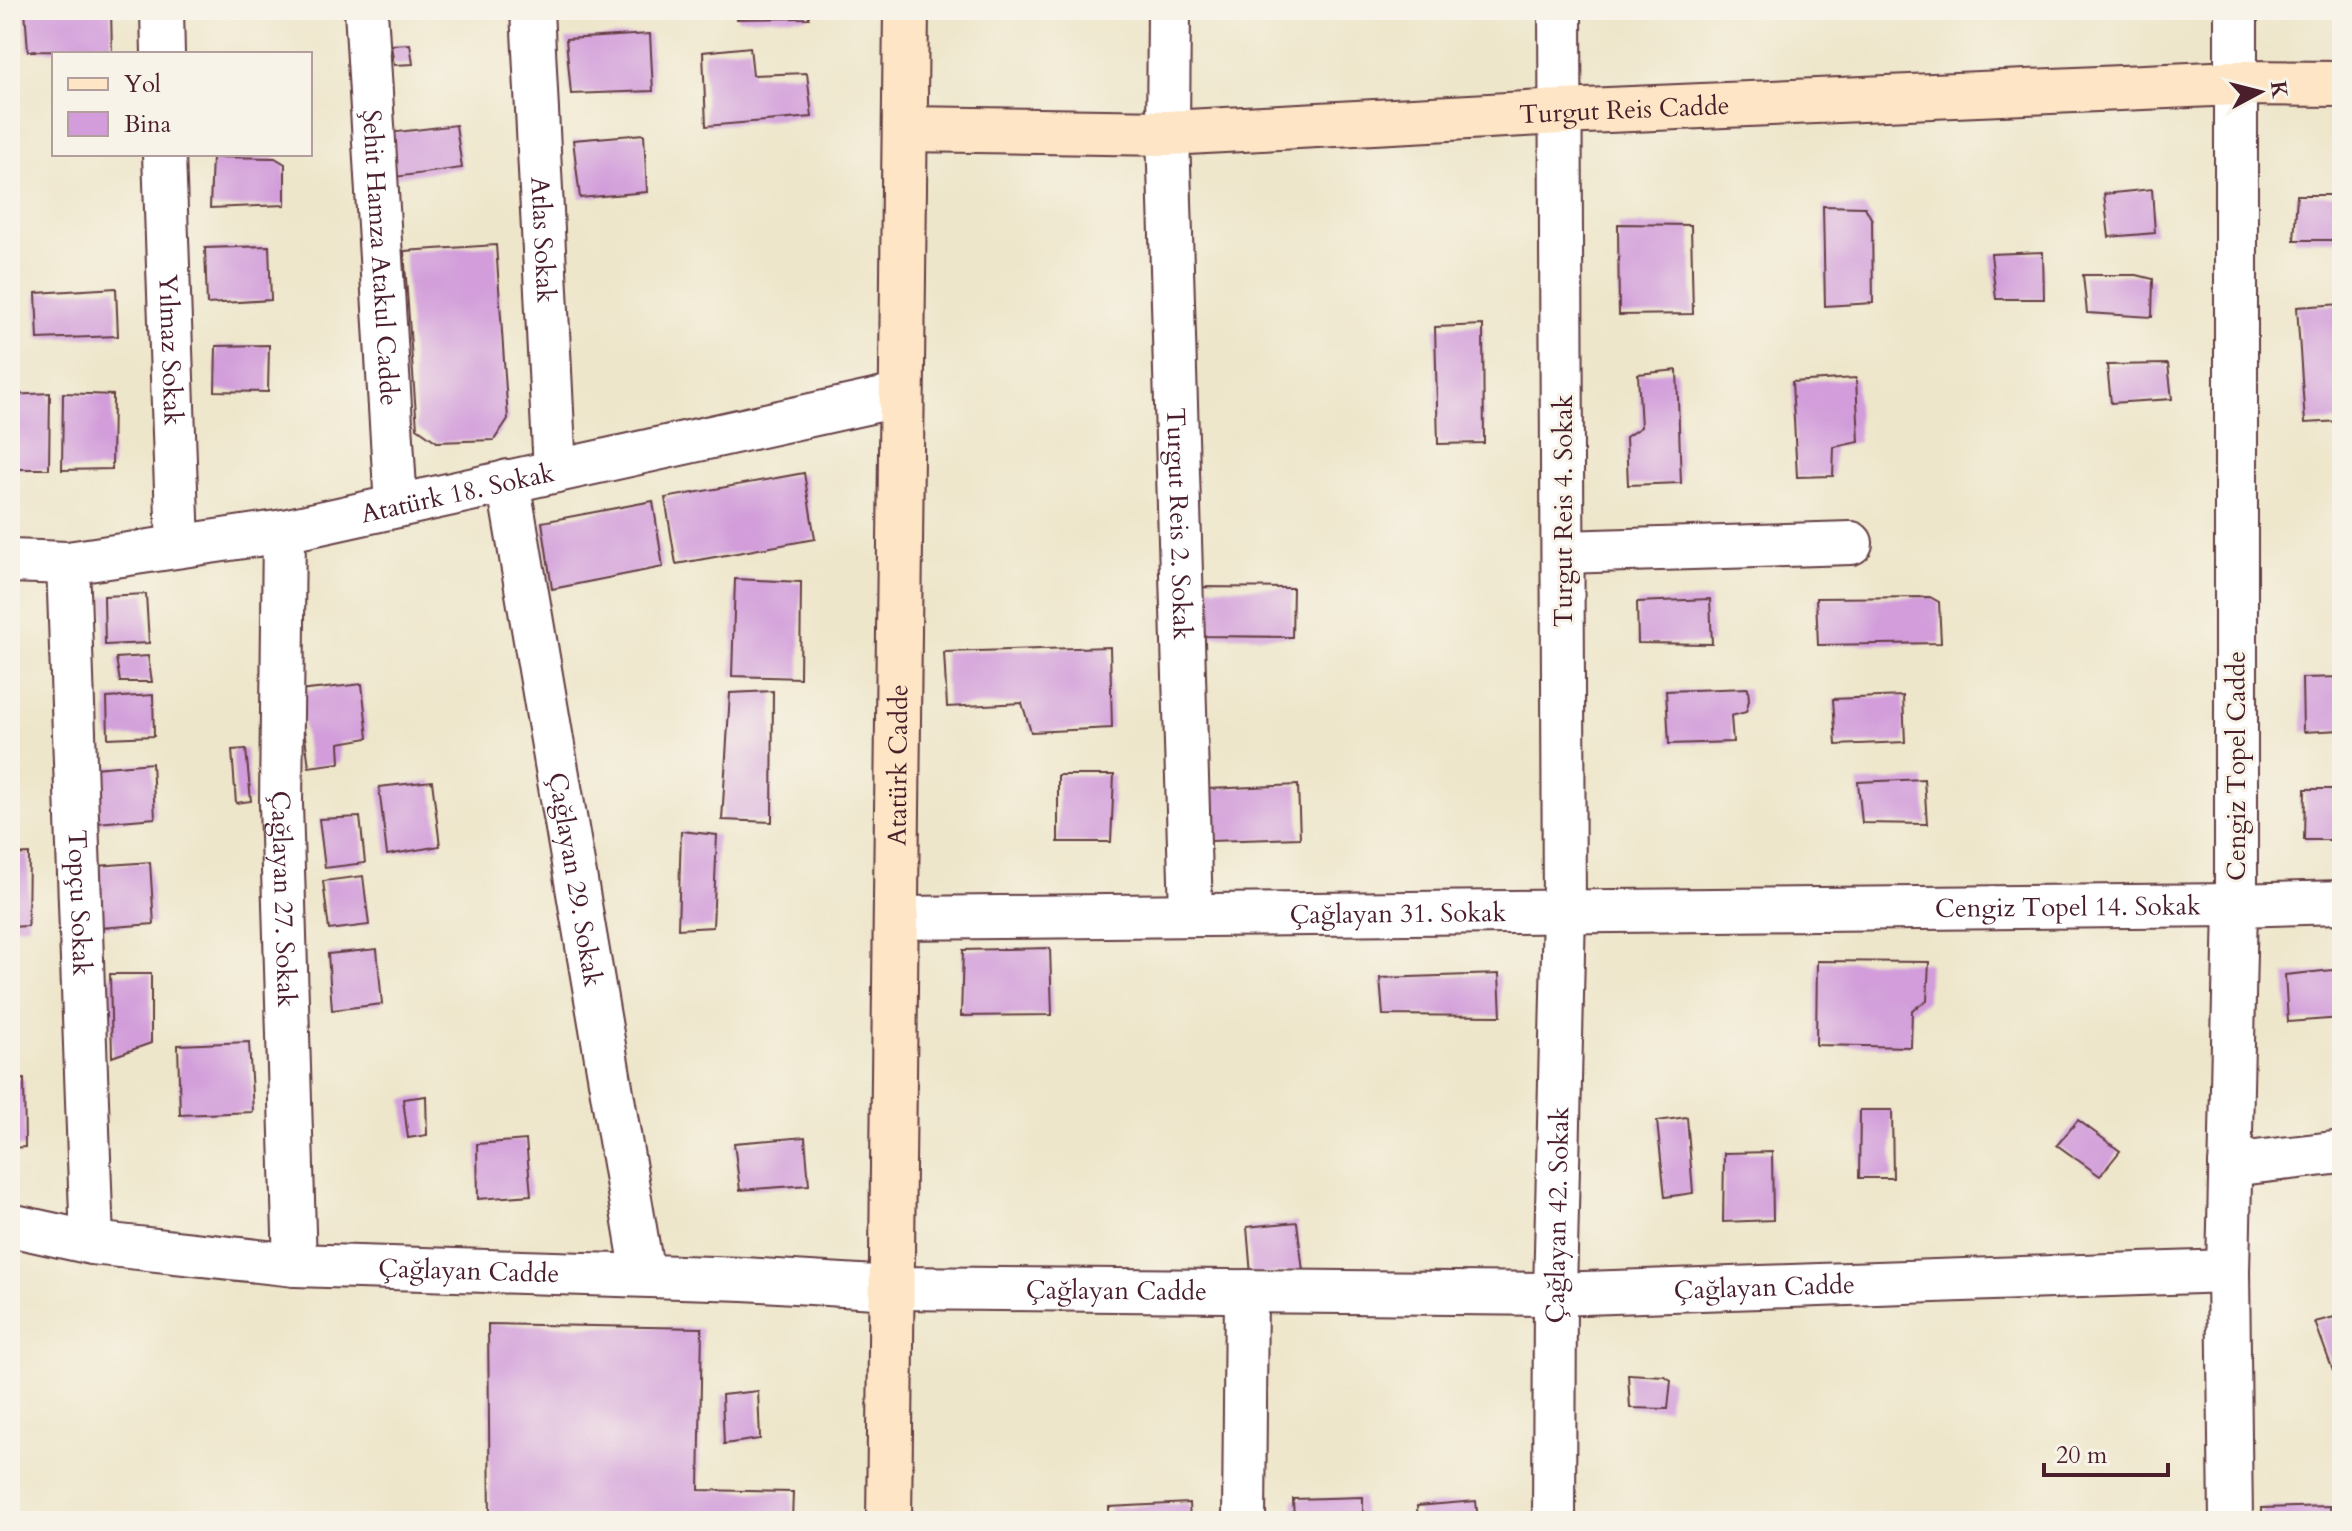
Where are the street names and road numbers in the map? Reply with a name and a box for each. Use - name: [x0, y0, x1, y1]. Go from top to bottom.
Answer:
- street label: Turgut Reis Cadde: [1518, 88, 1730, 132]
- street label: Şehit Hamza Atakul Cadde: [354, 108, 407, 407]
- street label: Atlas Sokak: [522, 176, 564, 304]
- street label: Yılmaz Sokak: [150, 274, 191, 426]
- street label: Turgut Reis 4. Sokak: [1546, 395, 1581, 627]
- street label: Turgut Reis 2. Sokak: [1158, 407, 1200, 641]
- street label: Atatürk 18. Sokak: [357, 455, 558, 532]
- street label: Cengiz Topel Cadde: [2219, 651, 2254, 881]
- street label: Atatürk Cadde: [880, 684, 916, 846]
- street label: Çağlayan 29. Sokak: [540, 770, 611, 989]
- street label: Çağlayan 27. Sokak: [263, 790, 304, 1008]
- street label: Topçu Sokak: [59, 829, 100, 977]
- street label: Cengiz Topel 14. Sokak: [1935, 888, 2201, 926]
- street label: Çağlayan 31. Sokak: [1289, 895, 1507, 932]
- street label: Çağlayan 42. Sokak: [1538, 1106, 1577, 1323]
- street label: Çağlayan Cadde: [378, 1251, 560, 1291]
- street label: Çağlayan Cadde: [1673, 1267, 1855, 1308]
- street label: Çağlayan Cadde: [1026, 1272, 1207, 1309]

